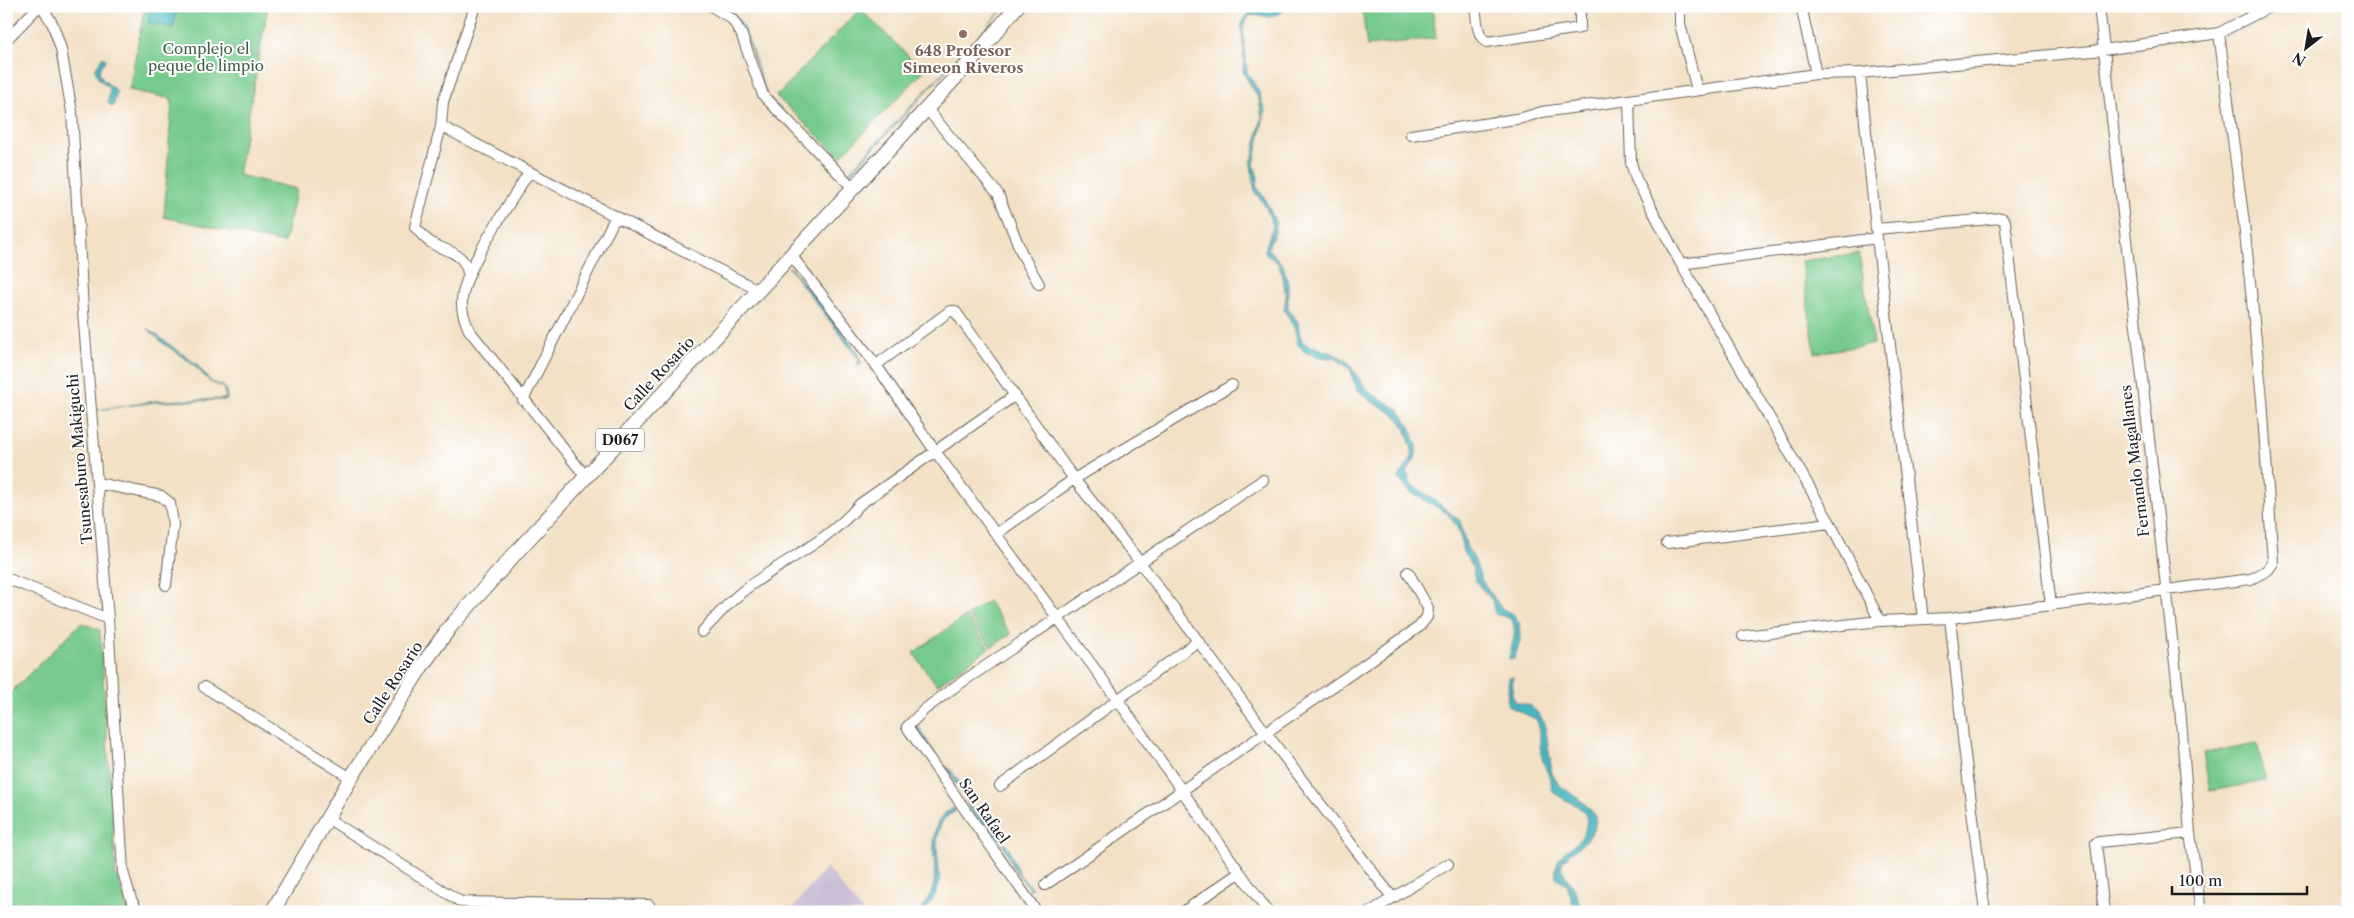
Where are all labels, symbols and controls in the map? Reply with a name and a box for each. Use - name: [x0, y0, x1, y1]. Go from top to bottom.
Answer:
- north arrow: [2282, 22, 2332, 72]
- marker: 648 Profesor Simeon Riveros: [957, 28, 969, 40]
- park label: Complejo el peque de limpio: [148, 39, 264, 75]
- place label: 648 Profesor Simeon Riveros: [903, 41, 1023, 77]
- text: N: [2289, 48, 2309, 70]
- street label: Calle Rosario: [619, 332, 698, 415]
- street label: Tsunesaburo Makiguchi: [63, 373, 96, 545]
- street label: Fernando Magallanes: [2116, 384, 2153, 538]
- road number: D067: [596, 428, 644, 452]
- street label: Calle Rosario: [359, 638, 427, 728]
- street label: San Rafael: [955, 774, 1014, 847]
- scale bar: [2172, 863, 2306, 895]
- text: 100 m: [2179, 871, 2222, 890]

